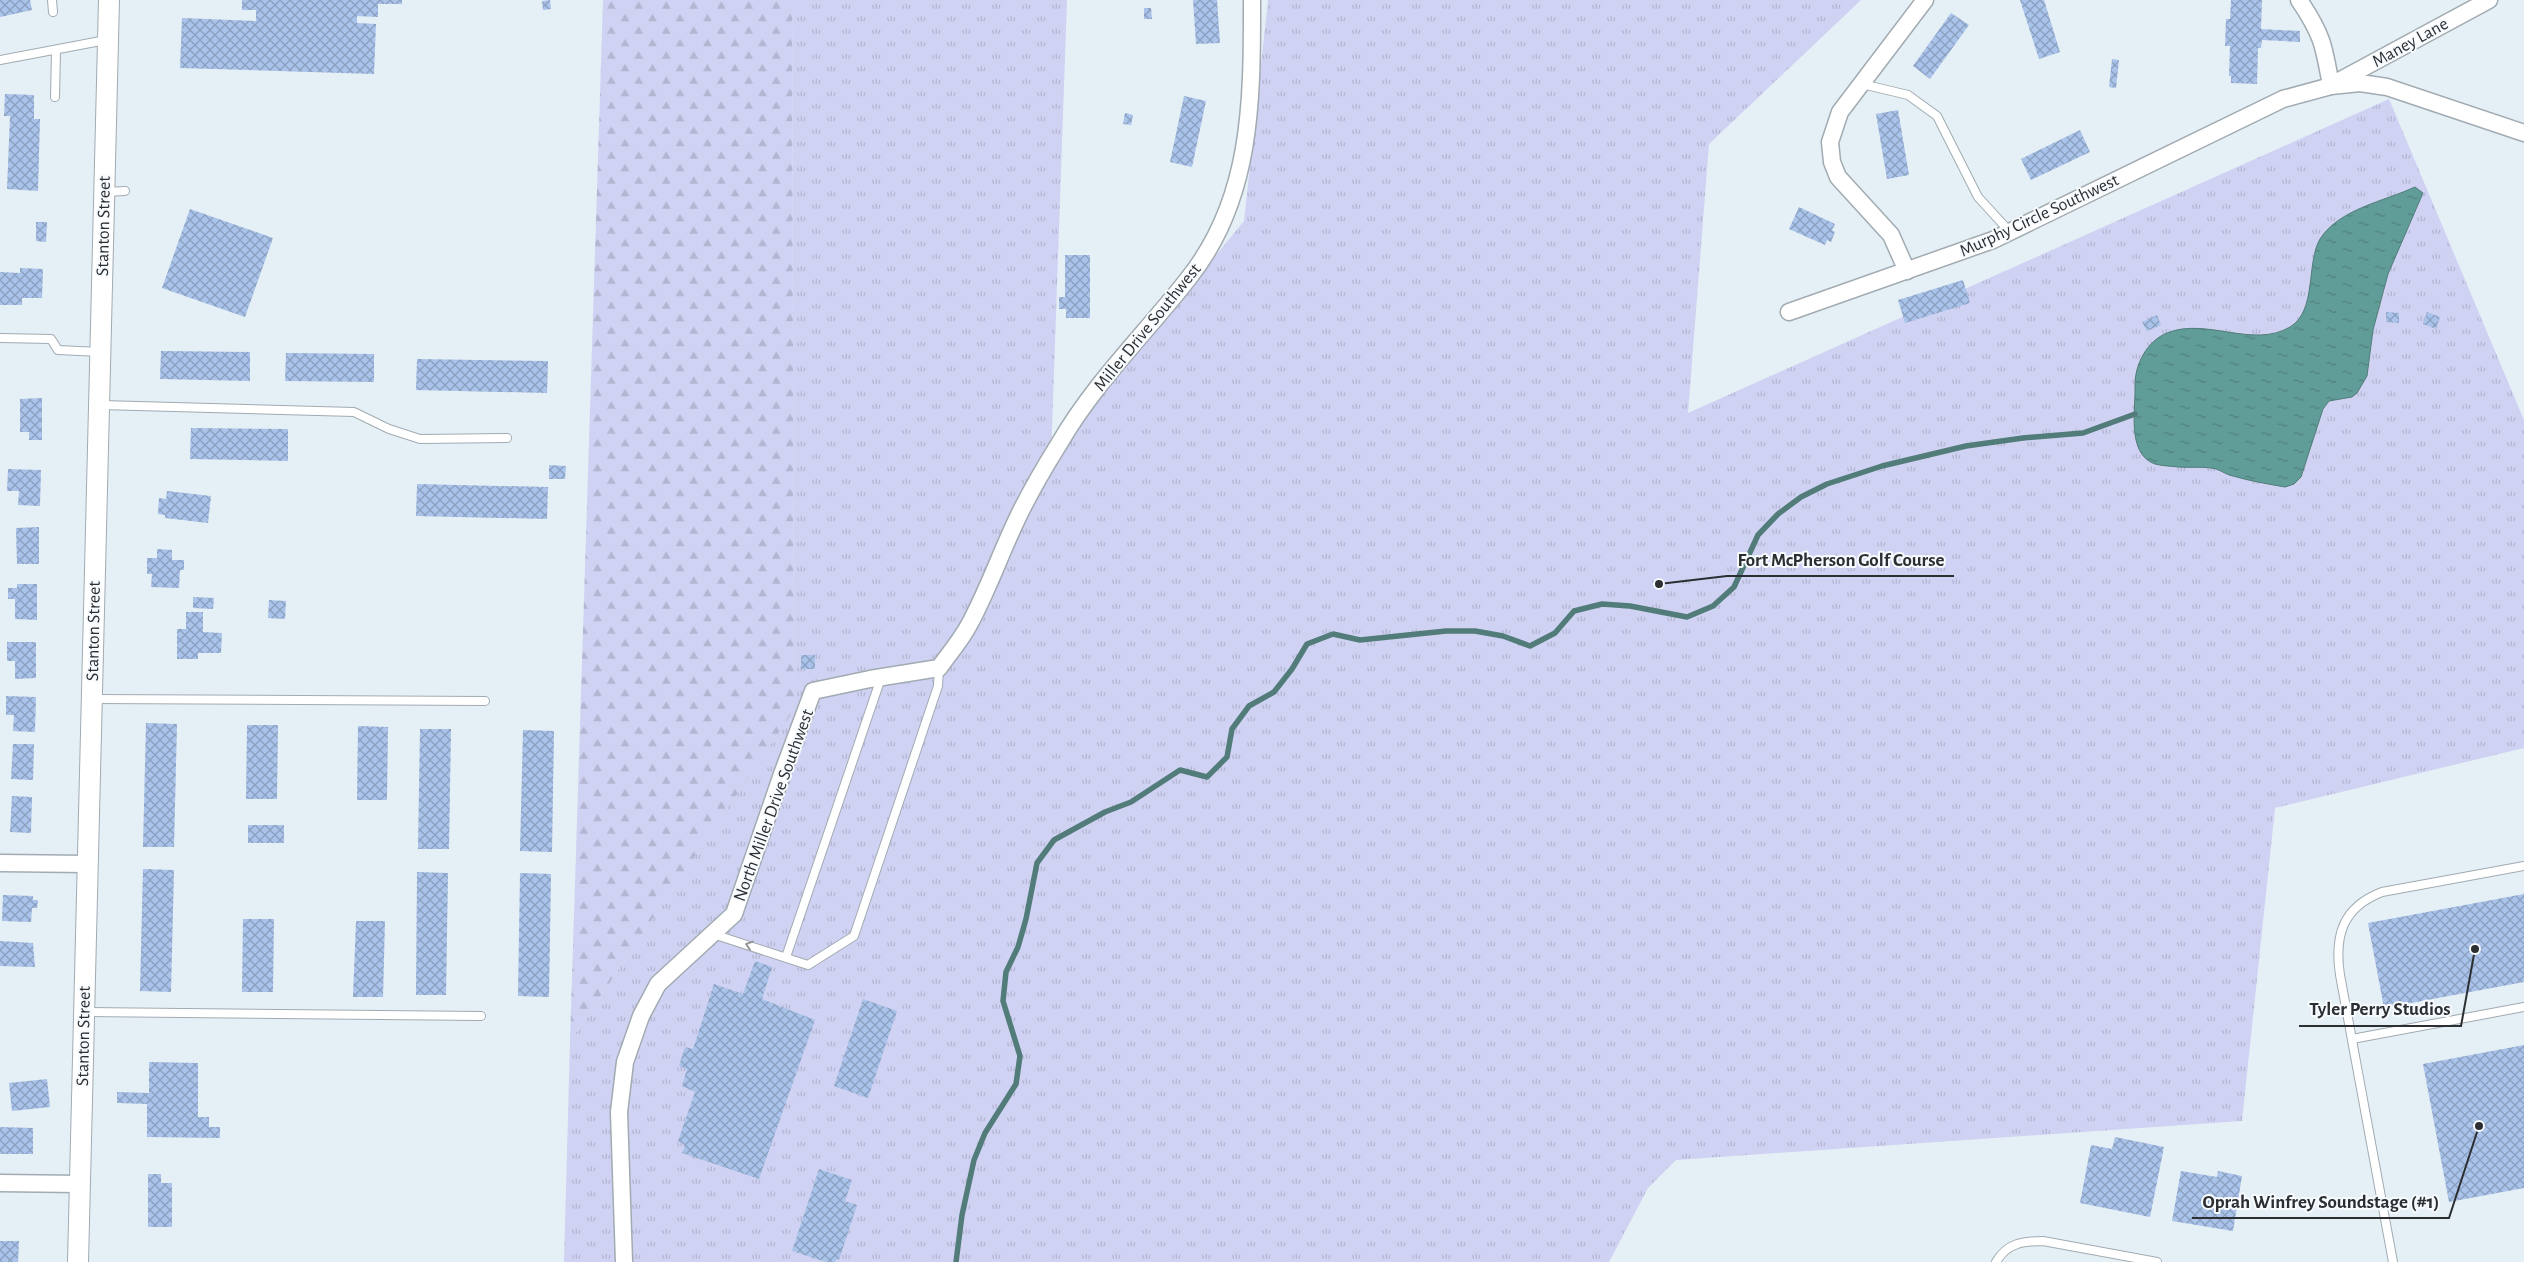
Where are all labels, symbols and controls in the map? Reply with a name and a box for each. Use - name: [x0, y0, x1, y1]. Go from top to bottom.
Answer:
- street label: Maney Lane: [2370, 15, 2451, 71]
- street label: Murphy Circle Southwest: [1957, 171, 2122, 261]
- street label: Stanton Street: [94, 175, 114, 276]
- street label: Miller Drive Southwest: [1091, 260, 1205, 395]
- callout: Fort McPherson Golf Course: [1727, 542, 1954, 576]
- text: Fort McPherson Golf Course: [1738, 551, 1944, 570]
- street label: Stanton Street: [84, 580, 104, 681]
- street label: North Miller Drive Southwest: [731, 707, 817, 904]
- one-way arrow: [745, 941, 754, 951]
- street label: Stanton Street: [74, 985, 94, 1086]
- callout: Tyler Perry Studios: [2299, 992, 2461, 1026]
- text: Tyler Perry Studios: [2309, 1000, 2451, 1019]
- callout: Oprah Winfrey Soundstage (#1): [2192, 1184, 2449, 1218]
- text: Oprah Winfrey Soundstage (#1): [2203, 1193, 2439, 1212]

